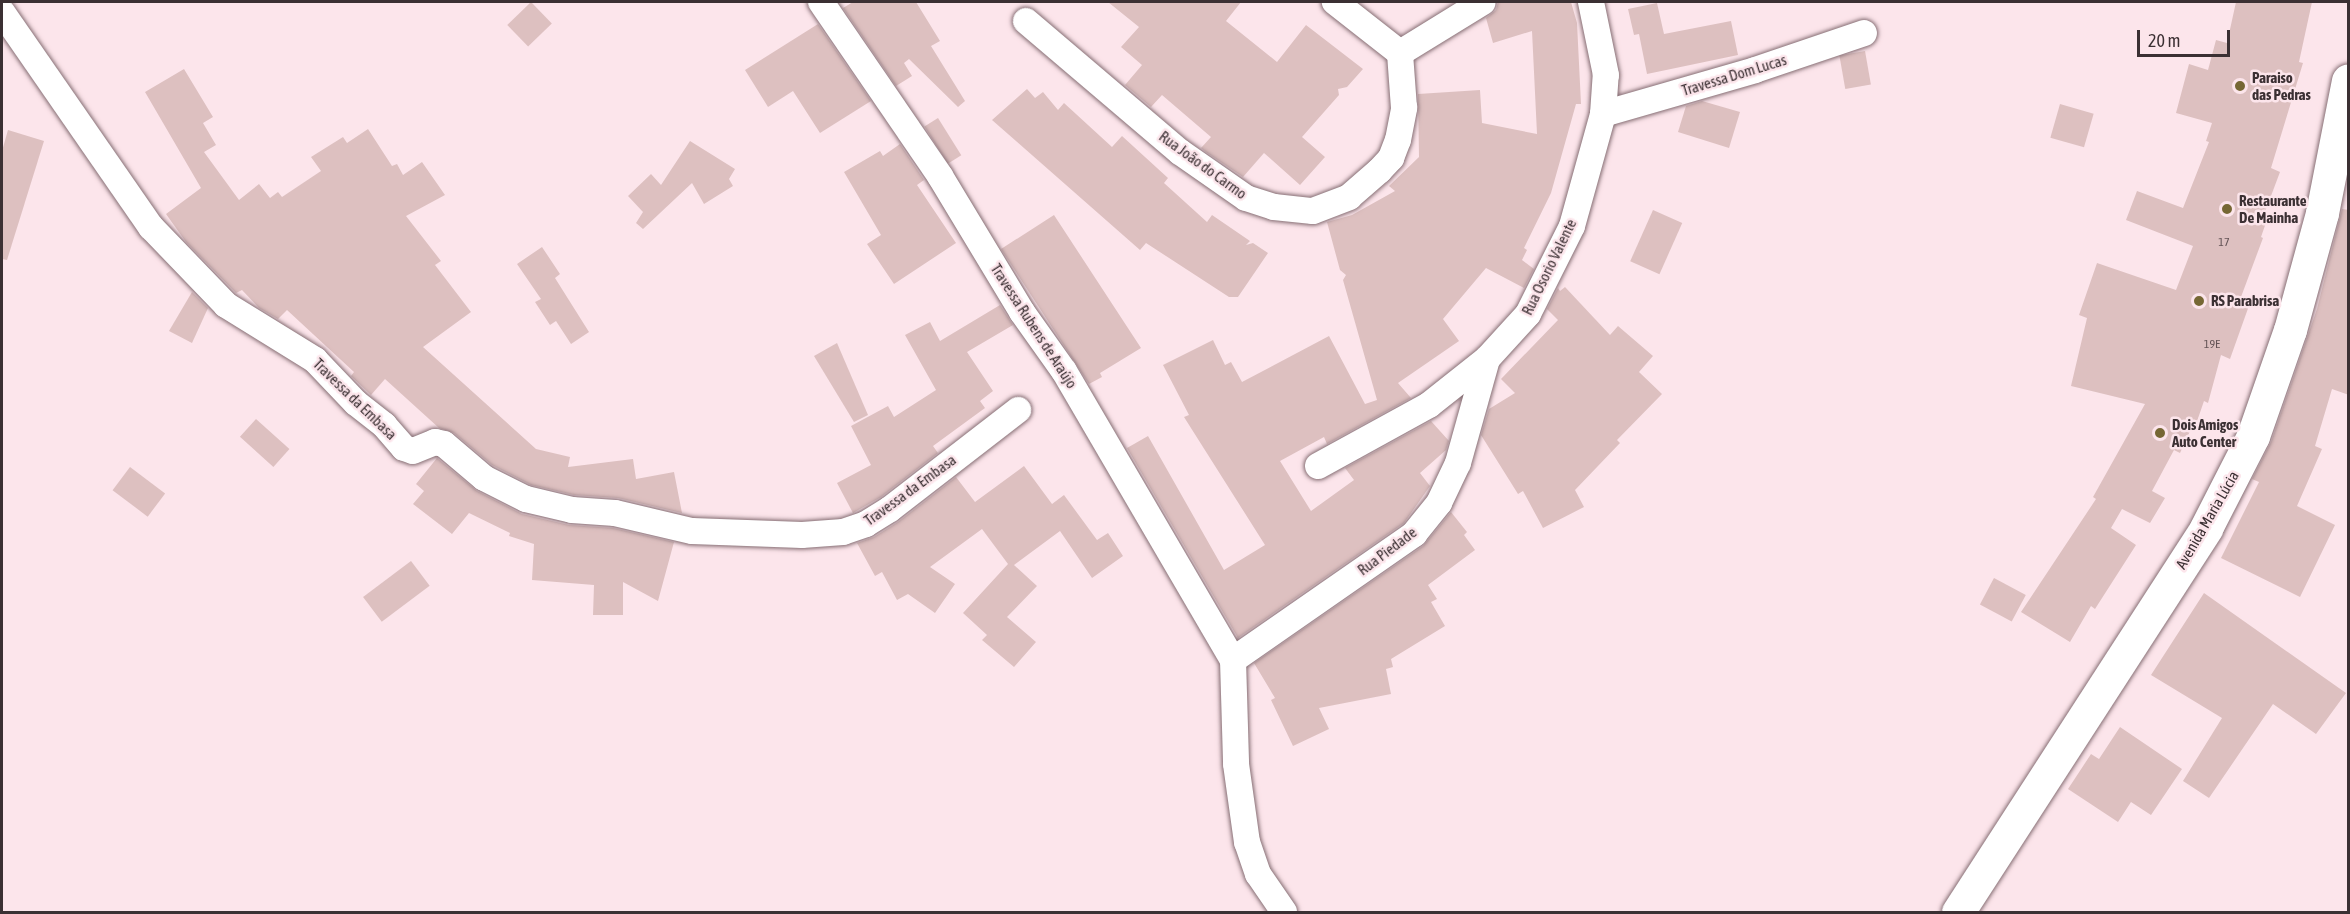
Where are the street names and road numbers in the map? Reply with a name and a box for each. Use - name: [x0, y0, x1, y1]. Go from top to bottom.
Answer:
- street label: Travessa Dom Lucas: [1680, 51, 1788, 99]
- street label: Rua João do Carmo: [1156, 127, 1250, 203]
- street label: Rua Osorio Valente: [1518, 216, 1580, 318]
- street label: Travessa Rubens de Araújo: [987, 260, 1081, 392]
- street label: Travessa da Embasa: [310, 355, 400, 443]
- street label: Travessa da Embasa: [861, 451, 959, 529]
- street label: Avenida Maria Lúcia: [2172, 468, 2242, 572]
- street label: Rua Piedade: [1354, 523, 1420, 579]

